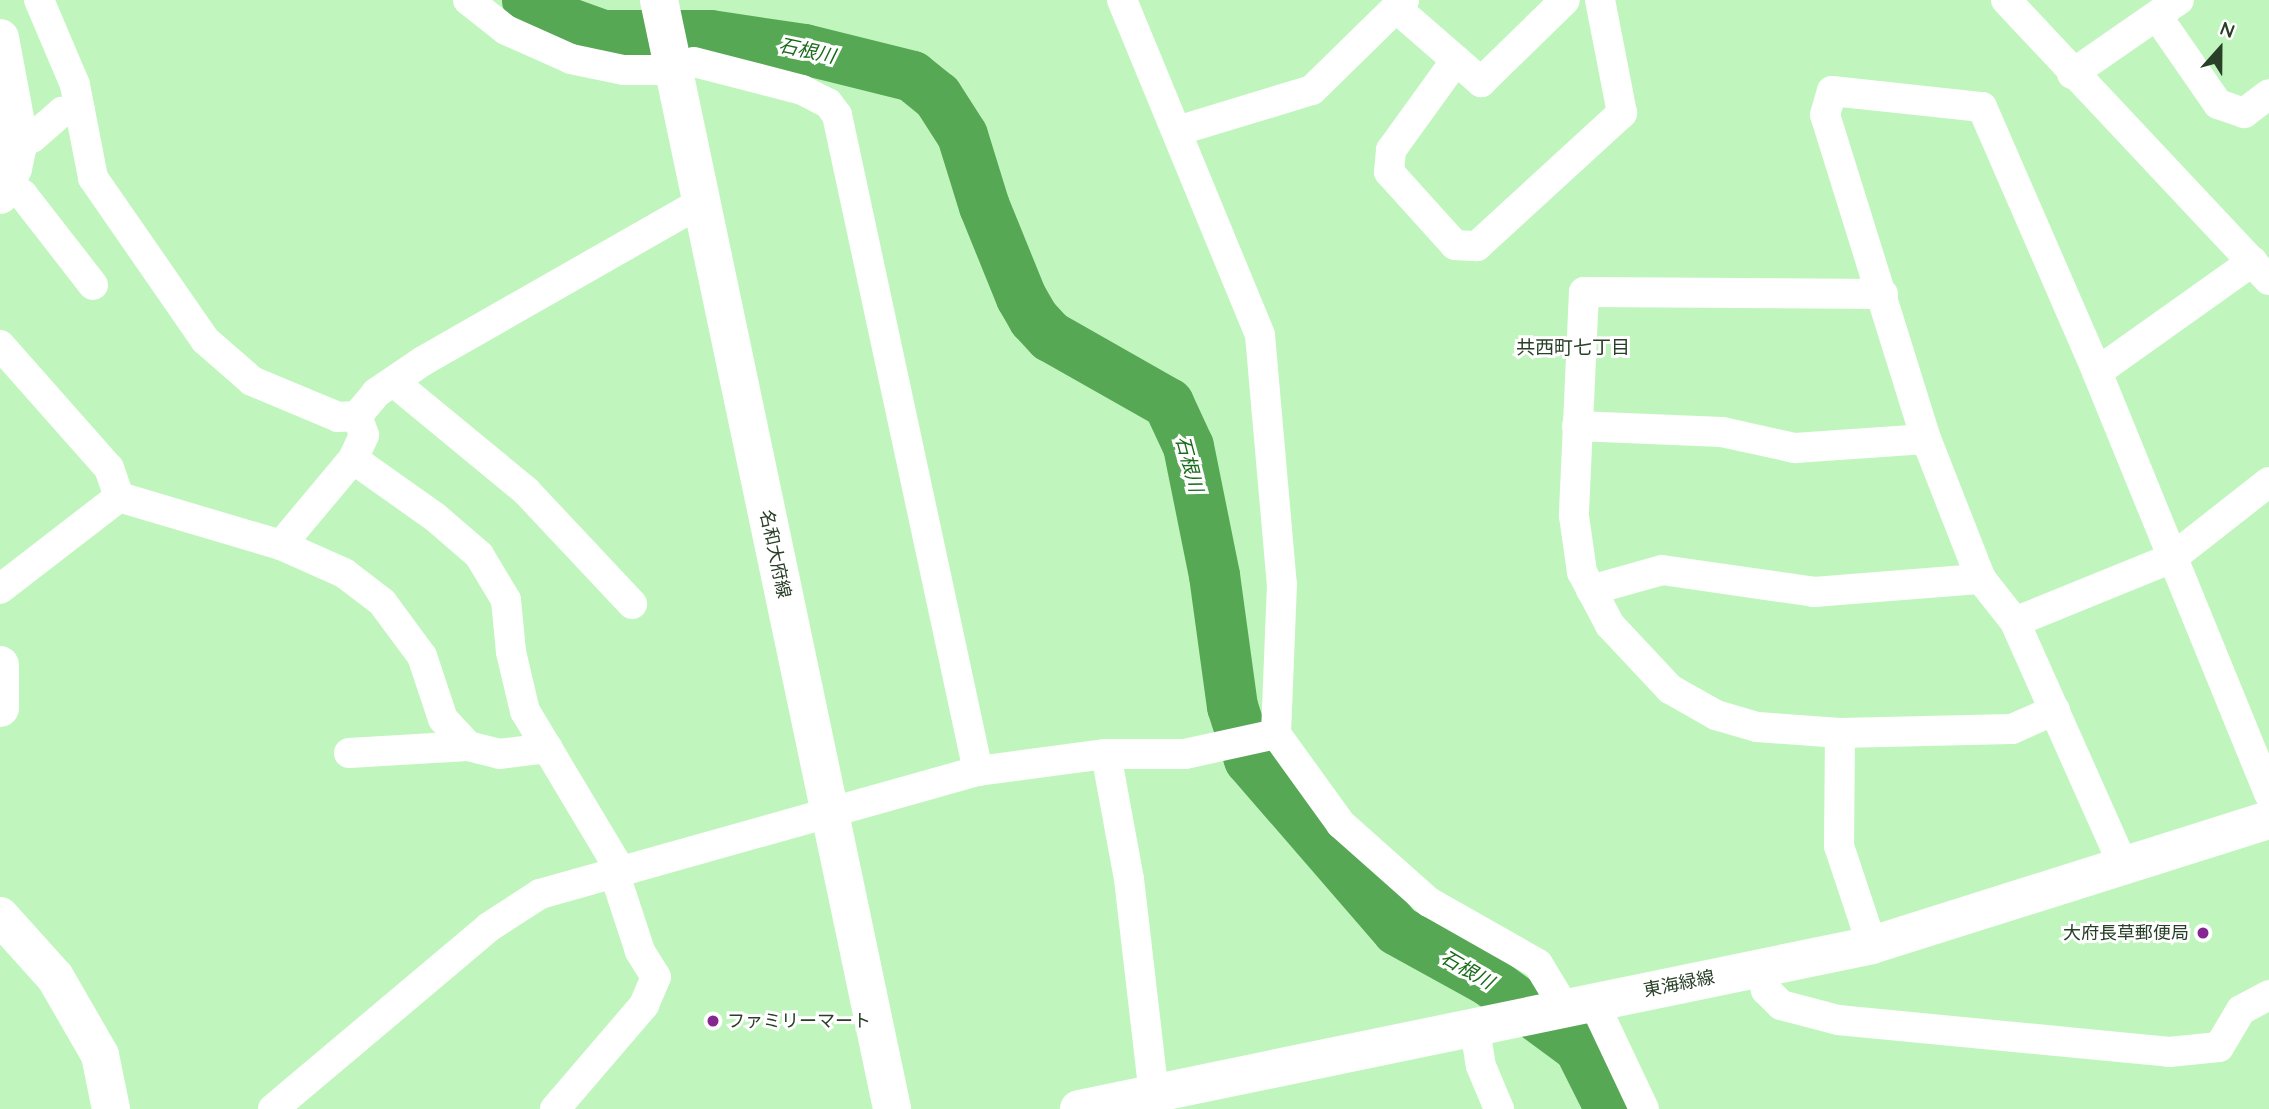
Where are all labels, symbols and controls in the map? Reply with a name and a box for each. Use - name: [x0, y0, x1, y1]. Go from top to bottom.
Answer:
- north arrow: [2185, 14, 2255, 84]
- text: N: [2217, 16, 2238, 43]
- water label: 石根川: [777, 34, 837, 68]
- district label: 共西町七丁目: [1516, 337, 1630, 359]
- water label: 石根川: [1171, 434, 1207, 494]
- street label: 名和大府線: [755, 508, 795, 600]
- place label: 大府長草郵便局: [2063, 922, 2189, 944]
- marker: 大府長草郵便局: [2195, 925, 2211, 941]
- water label: 石根川: [1437, 946, 1497, 994]
- street label: 東海緑線: [1642, 967, 1716, 1001]
- place label: ファミリーマート: [727, 1010, 871, 1032]
- marker: ファミリーマート: [705, 1013, 721, 1029]

